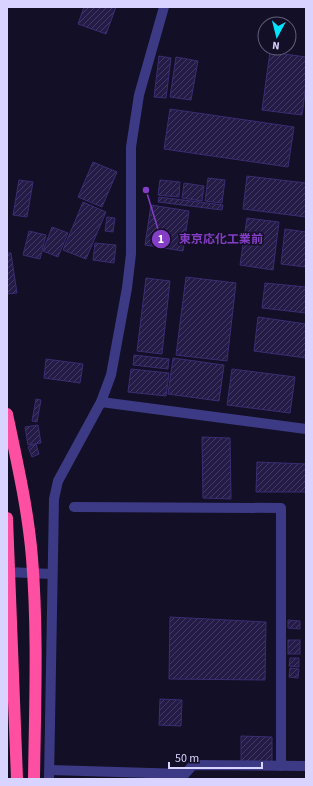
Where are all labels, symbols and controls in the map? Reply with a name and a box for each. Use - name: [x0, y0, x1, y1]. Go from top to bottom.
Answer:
- north arrow: [257, 16, 297, 56]
- text: N: [271, 38, 280, 53]
- callout: 東京応化工業前: [151, 227, 271, 251]
- text: 1: [158, 231, 164, 248]
- text: 東京応化工業前: [179, 231, 263, 248]
- scale bar: [169, 744, 262, 770]
- text: 50 m: [175, 750, 199, 767]

